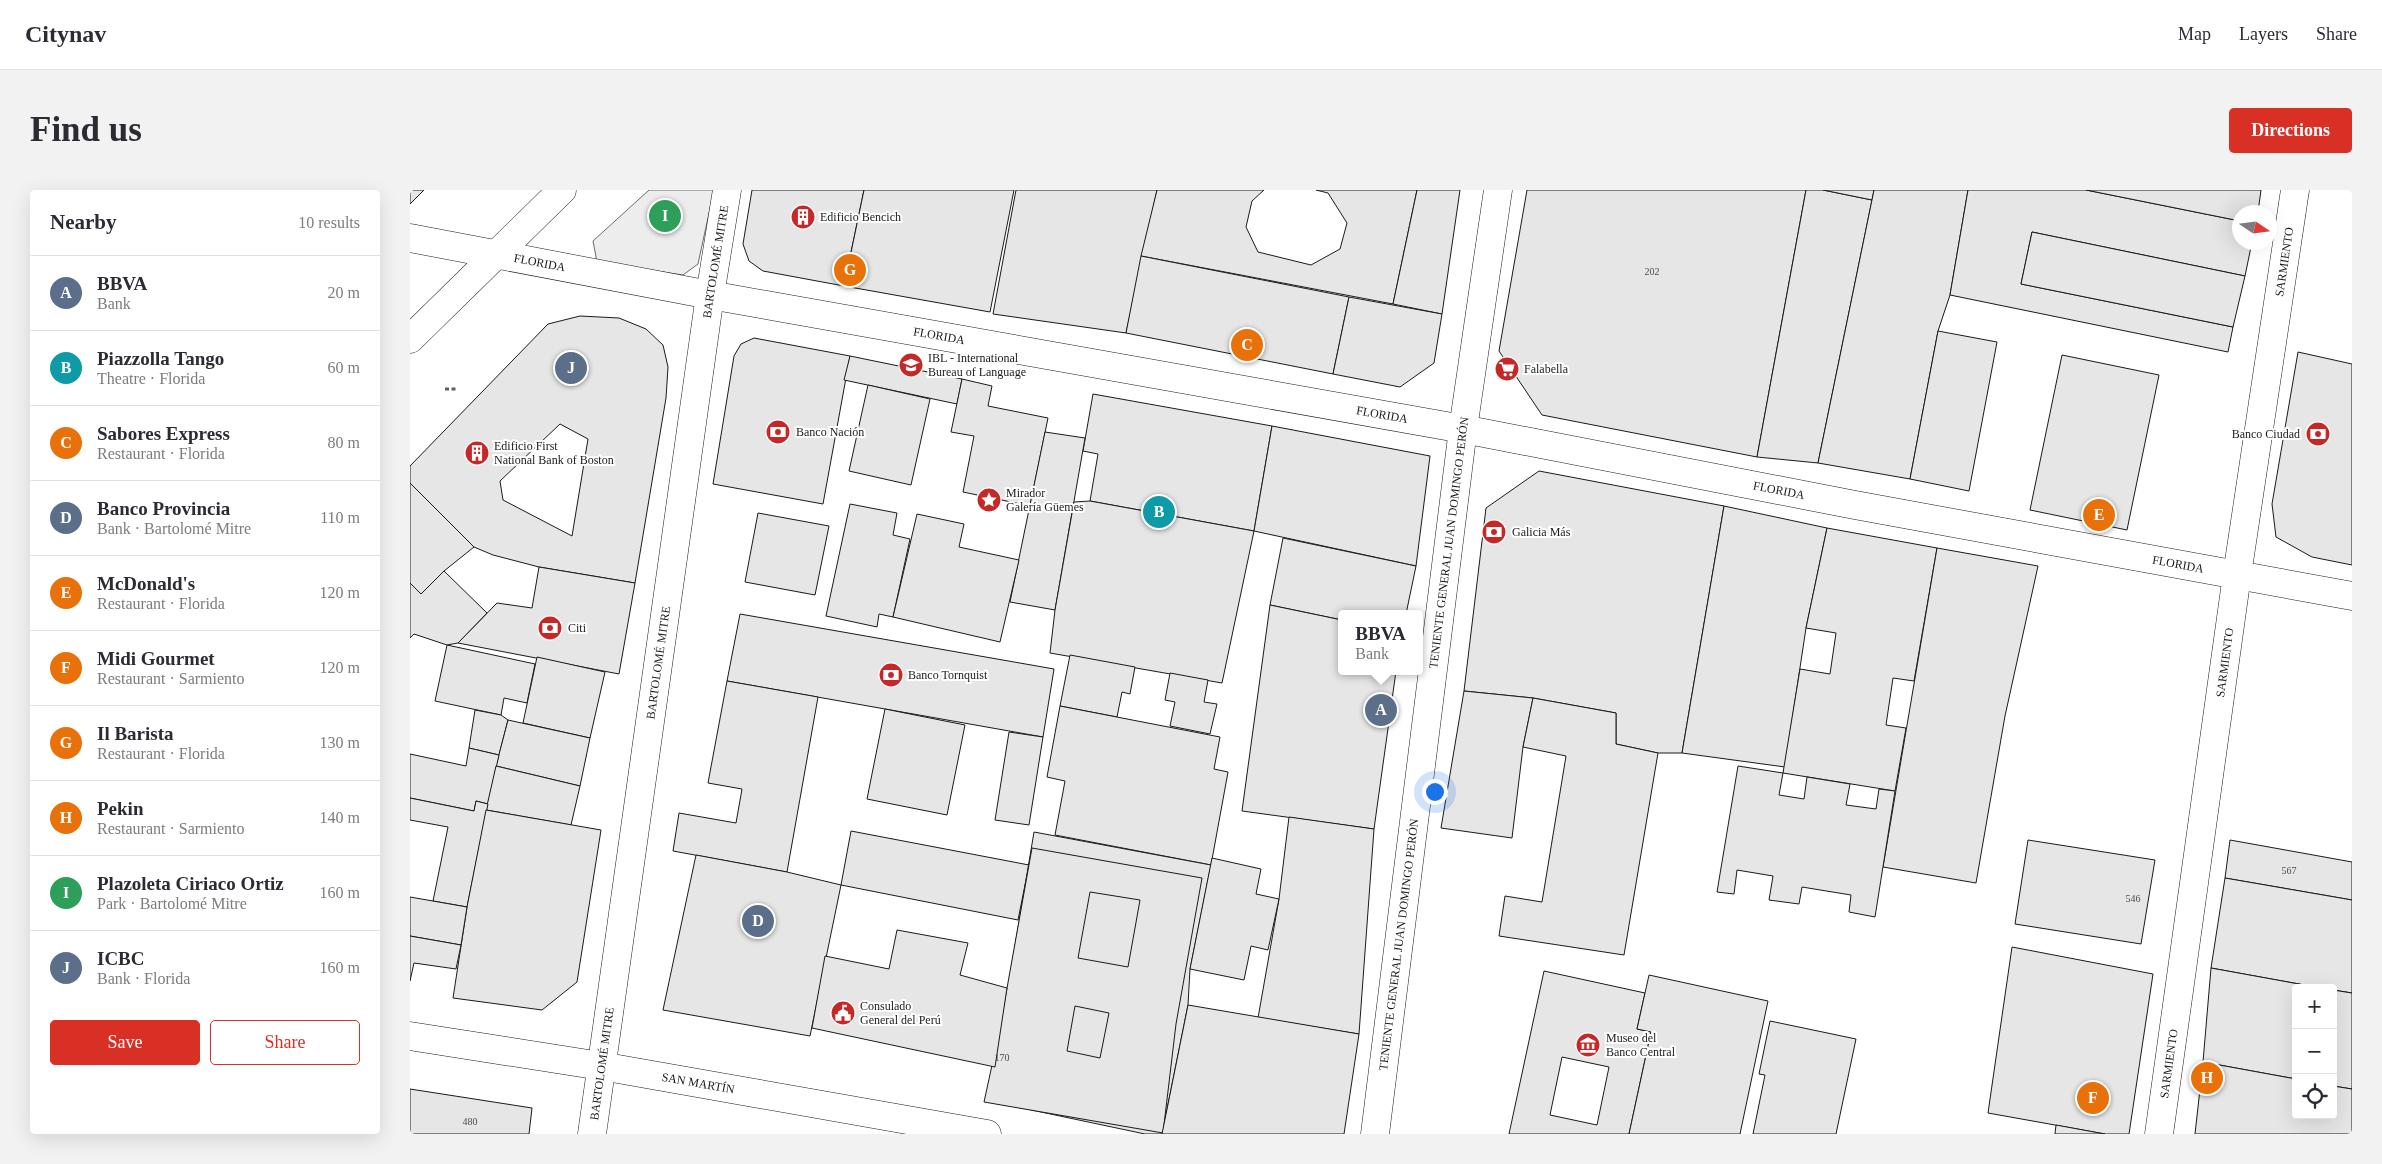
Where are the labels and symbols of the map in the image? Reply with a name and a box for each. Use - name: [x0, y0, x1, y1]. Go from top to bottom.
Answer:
- pin: I: [649, 197, 681, 235]
- street label: BARTOLOMÉ MITRE: [700, 204, 731, 319]
- building icon: Edificio Bencich: [790, 204, 816, 230]
- north arrow: [2232, 205, 2277, 250]
- place label: Edificio Bencich: [820, 210, 901, 224]
- street label: SARMIENTO: [2272, 226, 2296, 298]
- street label: FLORIDA: [513, 251, 567, 274]
- pin: G: [834, 251, 866, 289]
- house number: 202: [1645, 266, 1660, 277]
- street label: FLORIDA: [912, 324, 966, 347]
- pin: C: [1231, 326, 1263, 364]
- pin: J: [555, 349, 587, 387]
- place label: IBL - International Bureau of Language: [928, 351, 1026, 379]
- school or university icon: IBL - International Bureau of Language: [898, 352, 924, 378]
- supermarket icon: Falabella: [1494, 356, 1520, 382]
- place label: Falabella: [1524, 362, 1569, 376]
- street label: FLORIDA: [1355, 403, 1409, 426]
- street label: TENIENTE GENERAL JUAN DOMINGO PERÓN: [1426, 415, 1472, 669]
- bank icon: Banco Nación: [765, 419, 791, 445]
- bank icon: Banco Ciudad: [2305, 421, 2331, 447]
- place label: Banco Nación: [796, 425, 864, 439]
- place label: Banco Ciudad: [2232, 427, 2300, 441]
- place label: Edificio First National Bank of Boston: [494, 439, 614, 467]
- building icon: Edificio First National Bank of Boston: [464, 440, 490, 466]
- street label: FLORIDA: [1752, 478, 1806, 502]
- place label: Mirador Galería Güemes: [1006, 486, 1084, 514]
- place icon: Mirador Galería Güemes: [976, 487, 1002, 513]
- pin: B: [1143, 493, 1175, 531]
- pin: E: [2083, 496, 2115, 534]
- bank icon: Galicia Más: [1481, 519, 1507, 545]
- place label: Galicia Más: [1512, 525, 1571, 539]
- street label: FLORIDA: [2151, 553, 2205, 576]
- street label: BARTOLOMÉ MITRE: [643, 605, 673, 720]
- bank icon: Citi: [537, 615, 563, 641]
- place label: Citi: [568, 621, 587, 635]
- street label: SARMIENTO: [2213, 627, 2237, 698]
- bank icon: Banco Tornquist: [878, 662, 904, 688]
- place label: Banco Tornquist: [908, 668, 988, 682]
- pin: A: [1365, 691, 1397, 729]
- your location: [1422, 779, 1448, 805]
- street label: TENIENTE GENERAL JUAN DOMINGO PERÓN: [1376, 817, 1421, 1071]
- house number: 567: [2282, 865, 2297, 876]
- house number: 546: [2126, 893, 2141, 904]
- pin: D: [742, 902, 774, 940]
- place label: Consulado General del Perú: [860, 999, 941, 1027]
- public building icon: Consulado General del Perú: [830, 1000, 856, 1026]
- street label: BARTOLOMÉ MITRE: [587, 1006, 617, 1121]
- street label: SARMIENTO: [2157, 1028, 2181, 1099]
- place label: Museo del Banco Central: [1606, 1031, 1676, 1059]
- museum icon: Museo del Banco Central: [1575, 1032, 1601, 1058]
- house number: 170: [995, 1052, 1010, 1063]
- pin: H: [2191, 1059, 2223, 1097]
- street label: SAN MARTÍN: [661, 1070, 736, 1096]
- pin: F: [2077, 1079, 2109, 1117]
- house number: 480: [463, 1116, 478, 1127]

